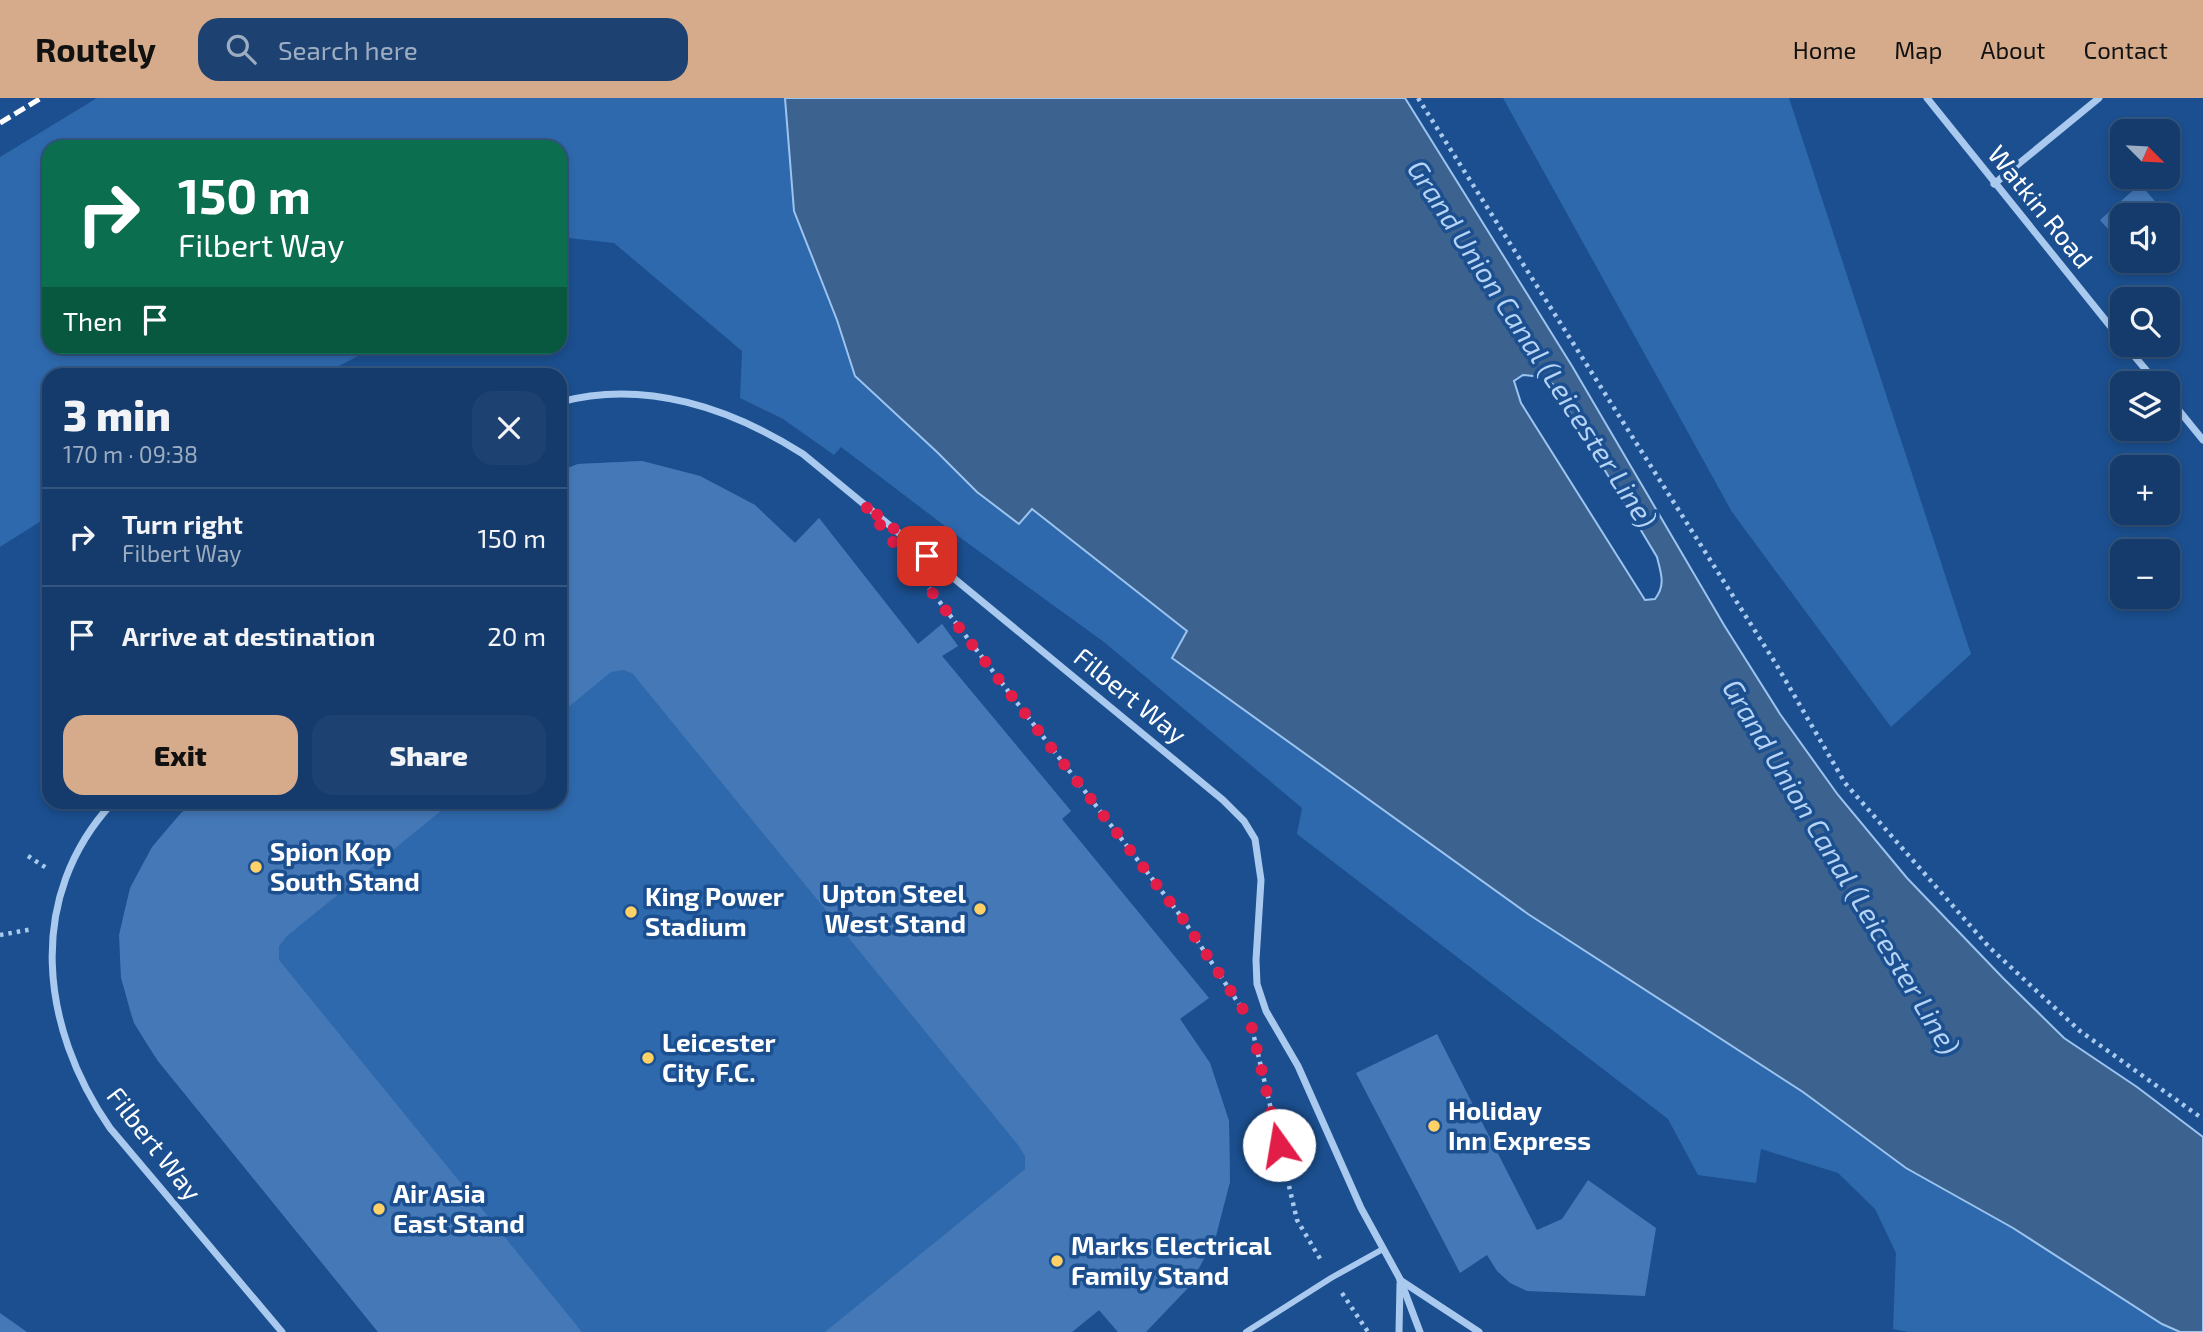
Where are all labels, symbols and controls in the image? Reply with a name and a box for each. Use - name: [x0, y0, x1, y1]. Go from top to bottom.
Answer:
- search box: [198, 18, 688, 81]
- text: Routely: [35, 29, 156, 69]
- icon: search: [222, 30, 260, 68]
- text: Search here: [278, 34, 418, 65]
- text: Home: [1793, 35, 1856, 64]
- text: Map: [1894, 35, 1942, 64]
- text: About: [1980, 35, 2046, 64]
- text: Contact: [2084, 35, 2168, 64]
- north arrow: [2110, 119, 2180, 189]
- map controls: [2110, 119, 2180, 609]
- street label: Watkin Road: [1982, 138, 2100, 274]
- water label: Grand Union Canal (Leicester Line): [1401, 153, 1665, 534]
- text: 150 m: [178, 165, 311, 224]
- icon: right: [63, 168, 154, 259]
- button: sound: [2110, 203, 2180, 273]
- text: Filbert Way: [178, 225, 344, 263]
- button: search: [2110, 287, 2180, 357]
- icon: arrive: [136, 301, 174, 339]
- text: Then: [63, 305, 122, 336]
- button: layers: [2110, 371, 2180, 441]
- text: 3 min: [63, 389, 171, 439]
- button: close: [472, 391, 546, 465]
- text: 170 m · 09:38: [63, 440, 198, 468]
- button: +: [2110, 455, 2180, 525]
- text: Turn right: [122, 508, 243, 539]
- icon: right: [63, 518, 101, 556]
- text: 150 m: [477, 522, 546, 553]
- pin: [897, 526, 957, 586]
- icon: arrive: [908, 537, 946, 575]
- text: Filbert Way: [122, 539, 242, 567]
- button: −: [2110, 539, 2180, 609]
- icon: arrive: [63, 616, 101, 654]
- text: Arrive at destination: [122, 620, 375, 651]
- text: 20 m: [487, 620, 546, 651]
- street label: Filbert Way: [1069, 640, 1193, 750]
- water label: Grand Union Canal (Leicester Line): [1716, 673, 1968, 1060]
- button: Exit: [63, 715, 298, 795]
- button: Share: [312, 715, 546, 795]
- place label: Spion Kop South Stand: [270, 835, 420, 896]
- marker: Spion Kop South Stand: [248, 859, 264, 875]
- place label: Upton Steel West Stand: [822, 877, 966, 938]
- place label: King Power Stadium: [645, 880, 784, 941]
- marker: Upton Steel West Stand: [972, 901, 988, 917]
- marker: King Power Stadium: [623, 904, 639, 920]
- place label: Leicester City F.C.: [662, 1026, 776, 1088]
- marker: Leicester City F.C.: [640, 1050, 656, 1066]
- street label: Filbert Way: [101, 1080, 209, 1206]
- place label: Holiday Inn Express: [1448, 1094, 1591, 1155]
- position arrow: [1242, 1108, 1316, 1182]
- marker: Holiday Inn Express: [1426, 1118, 1442, 1134]
- place label: Air Asia East Stand: [393, 1177, 525, 1238]
- marker: Air Asia East Stand: [371, 1201, 387, 1217]
- place label: Marks Electrical Family Stand: [1071, 1229, 1272, 1291]
- marker: Marks Electrical Family Stand: [1049, 1253, 1065, 1269]

